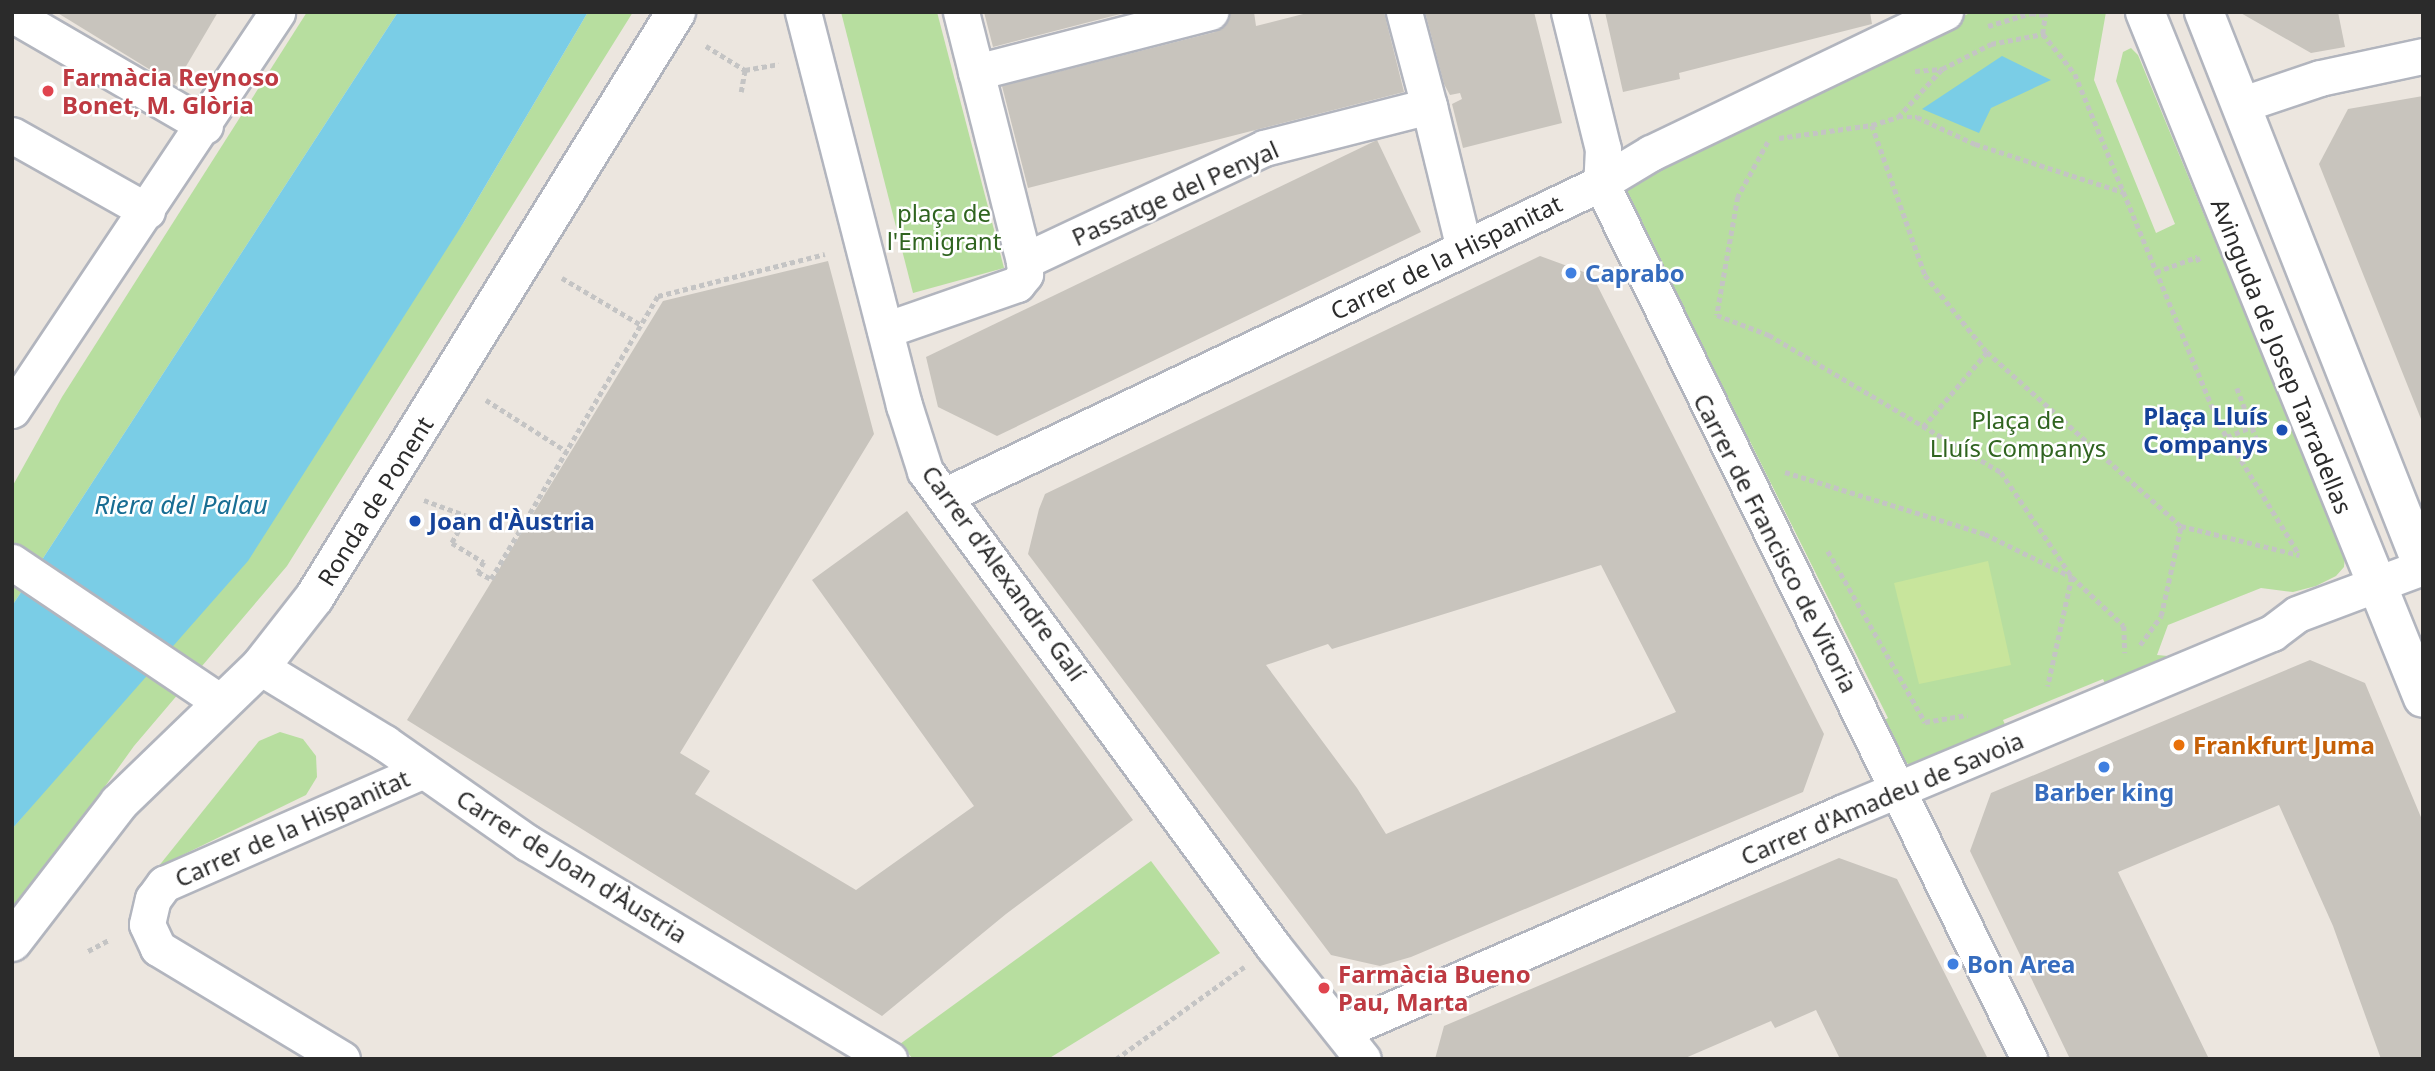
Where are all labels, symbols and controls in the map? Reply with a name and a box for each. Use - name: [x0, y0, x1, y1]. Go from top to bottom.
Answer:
- place label: Farmàcia Reynoso Bonet, M. Glòria: [62, 63, 279, 119]
- marker: Farmàcia Reynoso Bonet, M. Glòria: [40, 83, 56, 99]
- street label: Passatge del Penyal: [1067, 134, 1283, 252]
- street label: Carrer de la Hispanitat: [1326, 188, 1566, 326]
- street label: Avinguda de Josep Tarradellas: [2205, 194, 2359, 518]
- park label: plaça de l'Emigrant: [887, 199, 1001, 255]
- place label: Caprabo: [1585, 259, 1685, 287]
- marker: Caprabo: [1563, 265, 1579, 281]
- street label: Carrer de Francisco de Vitoria: [1688, 389, 1864, 697]
- place label: Plaça Lluís Companys: [2143, 402, 2268, 458]
- park label: Plaça de Lluís Companys: [1930, 406, 2106, 462]
- street label: Ronda de Ponent: [311, 411, 439, 591]
- marker: Plaça Lluís Companys: [2274, 422, 2290, 438]
- street label: Carrer d'Alexandre Galí: [916, 460, 1092, 686]
- water label: Riera del Palau: [94, 489, 268, 521]
- place label: Joan d'Àustria: [429, 507, 595, 535]
- marker: Joan d'Àustria: [407, 513, 423, 529]
- street label: Carrer d'Amadeu de Savoia: [1736, 725, 2028, 871]
- place label: Frankfurt Juma: [2193, 731, 2375, 759]
- marker: Frankfurt Juma: [2171, 737, 2187, 753]
- marker: Barber king: [2096, 759, 2112, 775]
- street label: Carrer de la Hispanitat: [170, 763, 414, 893]
- place label: Barber king: [2034, 778, 2174, 806]
- street label: Carrer de Joan d'Àustria: [452, 783, 692, 949]
- place label: Bon Area: [1967, 950, 2075, 978]
- marker: Bon Area: [1945, 956, 1961, 972]
- place label: Farmàcia Bueno Pau, Marta: [1338, 960, 1531, 1016]
- marker: Farmàcia Bueno Pau, Marta: [1316, 980, 1332, 996]

